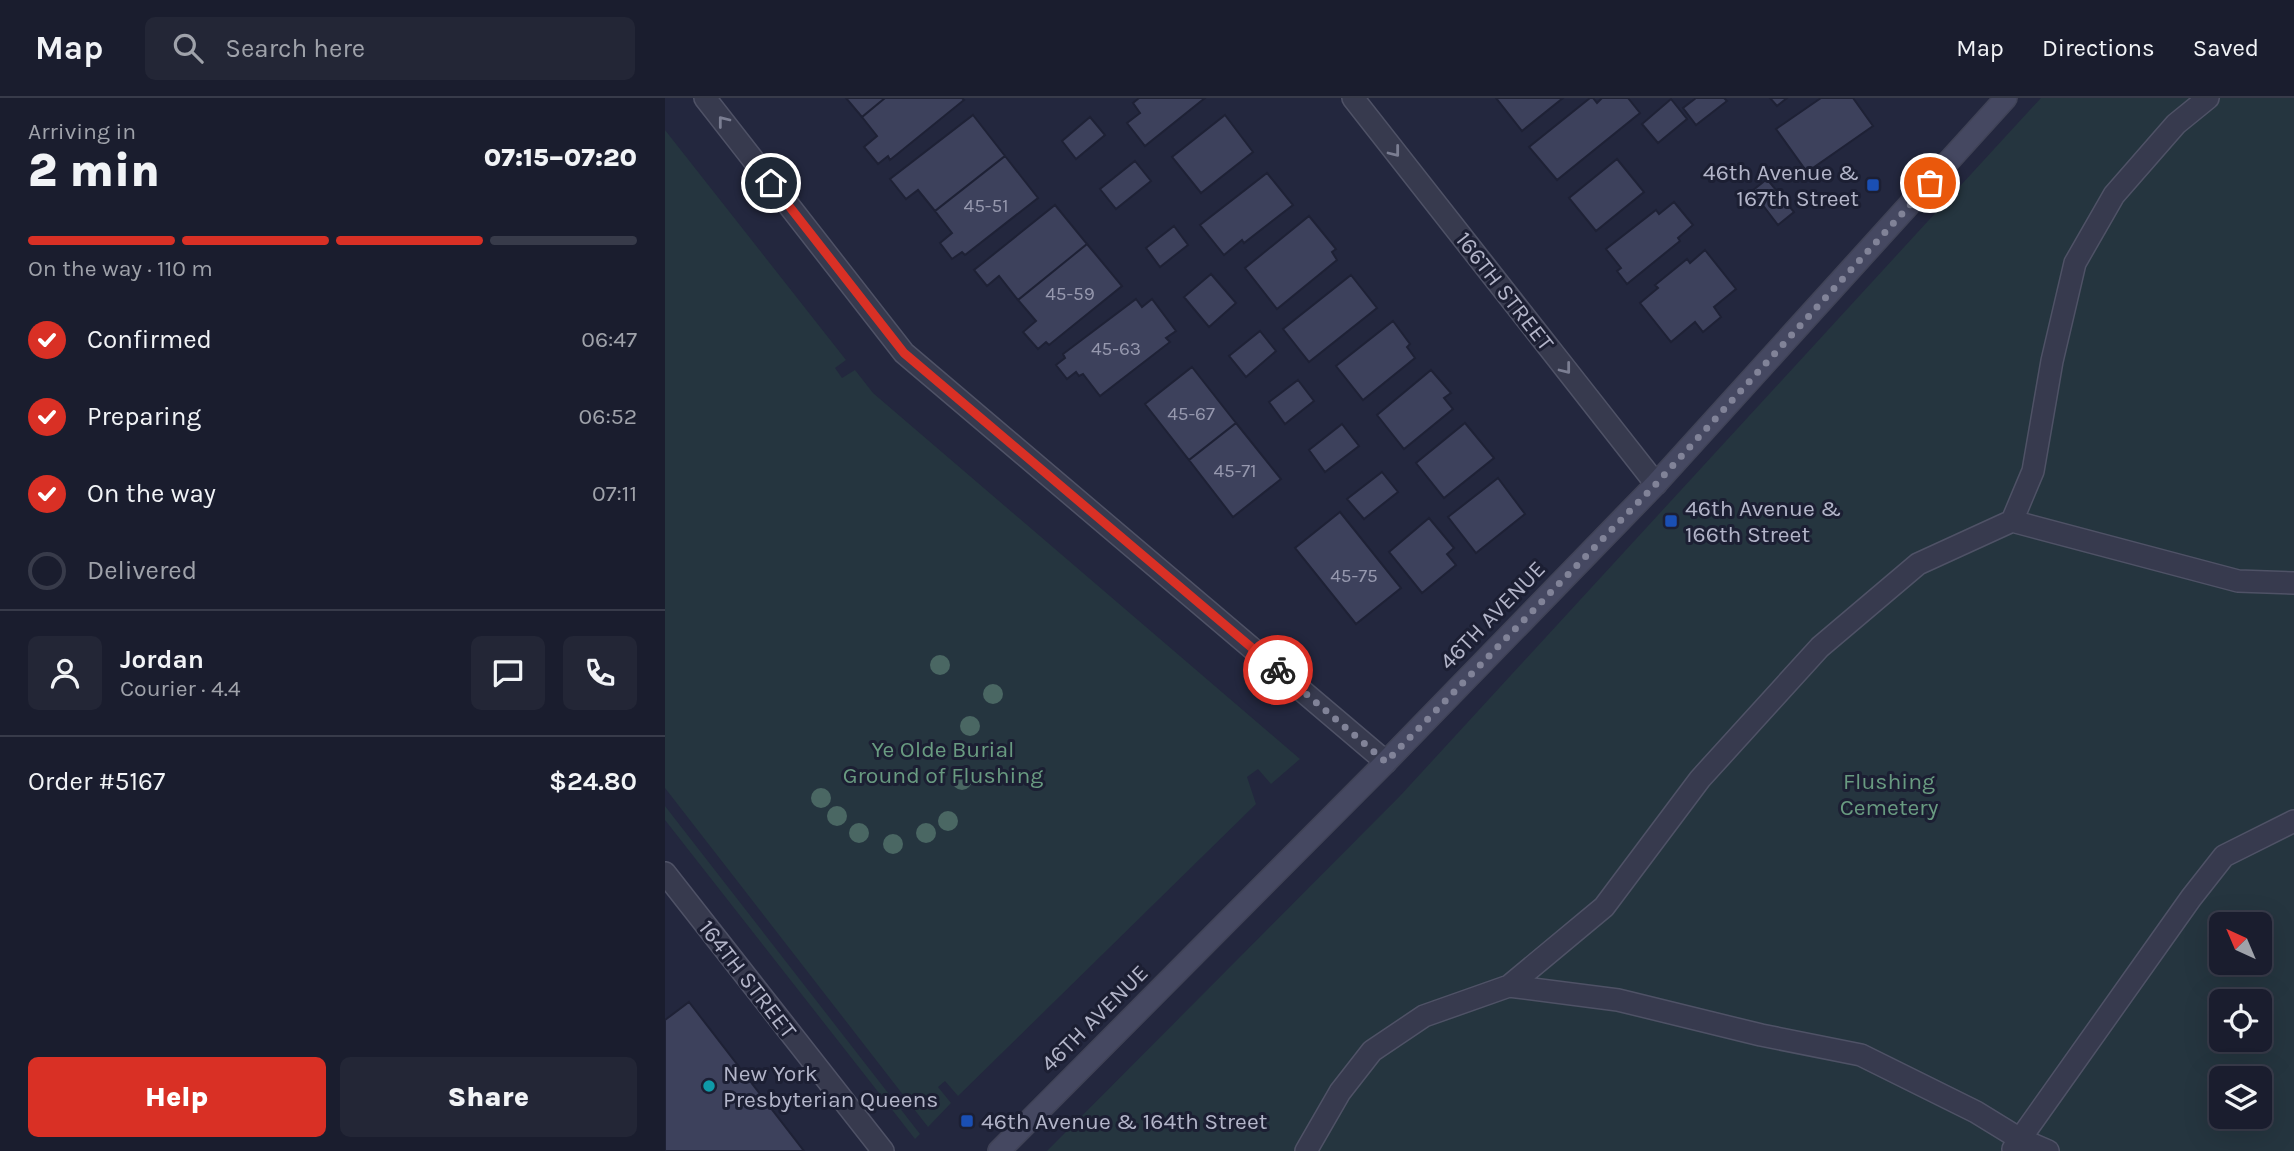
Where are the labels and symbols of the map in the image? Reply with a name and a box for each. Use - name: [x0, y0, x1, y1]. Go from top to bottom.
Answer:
- one-way arrow: [719, 117, 732, 129]
- one-way arrow: [1387, 144, 1400, 156]
- pin: [741, 153, 801, 213]
- pin: [1900, 153, 1960, 213]
- place label: 46th Avenue & 167th Street: [1703, 159, 1859, 212]
- marker: 46th Avenue & 167th Street: [1865, 177, 1881, 193]
- house number: 45-51: [964, 195, 1008, 217]
- street label: 166TH STREET: [1450, 227, 1560, 356]
- house number: 45-59: [1045, 283, 1095, 305]
- house number: 45-63: [1091, 338, 1141, 360]
- one-way arrow: [1557, 362, 1570, 374]
- house number: 45-67: [1167, 403, 1215, 425]
- house number: 45-71: [1213, 460, 1257, 482]
- place label: 46th Avenue & 166th Street: [1685, 495, 1841, 548]
- marker: 46th Avenue & 166th Street: [1663, 513, 1679, 529]
- street label: 46TH AVENUE: [1434, 555, 1551, 675]
- house number: 45-75: [1330, 565, 1378, 587]
- courier: [1243, 635, 1313, 705]
- park label: Ye Olde Burial Ground of Flushing: [843, 736, 1043, 789]
- park label: Flushing Cemetery: [1840, 768, 1939, 821]
- north arrow: [2209, 912, 2271, 975]
- street label: 164TH STREET: [693, 915, 803, 1044]
- street label: 46TH AVENUE: [1035, 959, 1154, 1078]
- place label: New York Presbyterian Queens: [723, 1060, 938, 1113]
- marker: New York Presbyterian Queens: [701, 1078, 717, 1094]
- place label: 46th Avenue & 164th Street: [981, 1108, 1268, 1135]
- marker: 46th Avenue & 164th Street: [959, 1113, 975, 1129]

